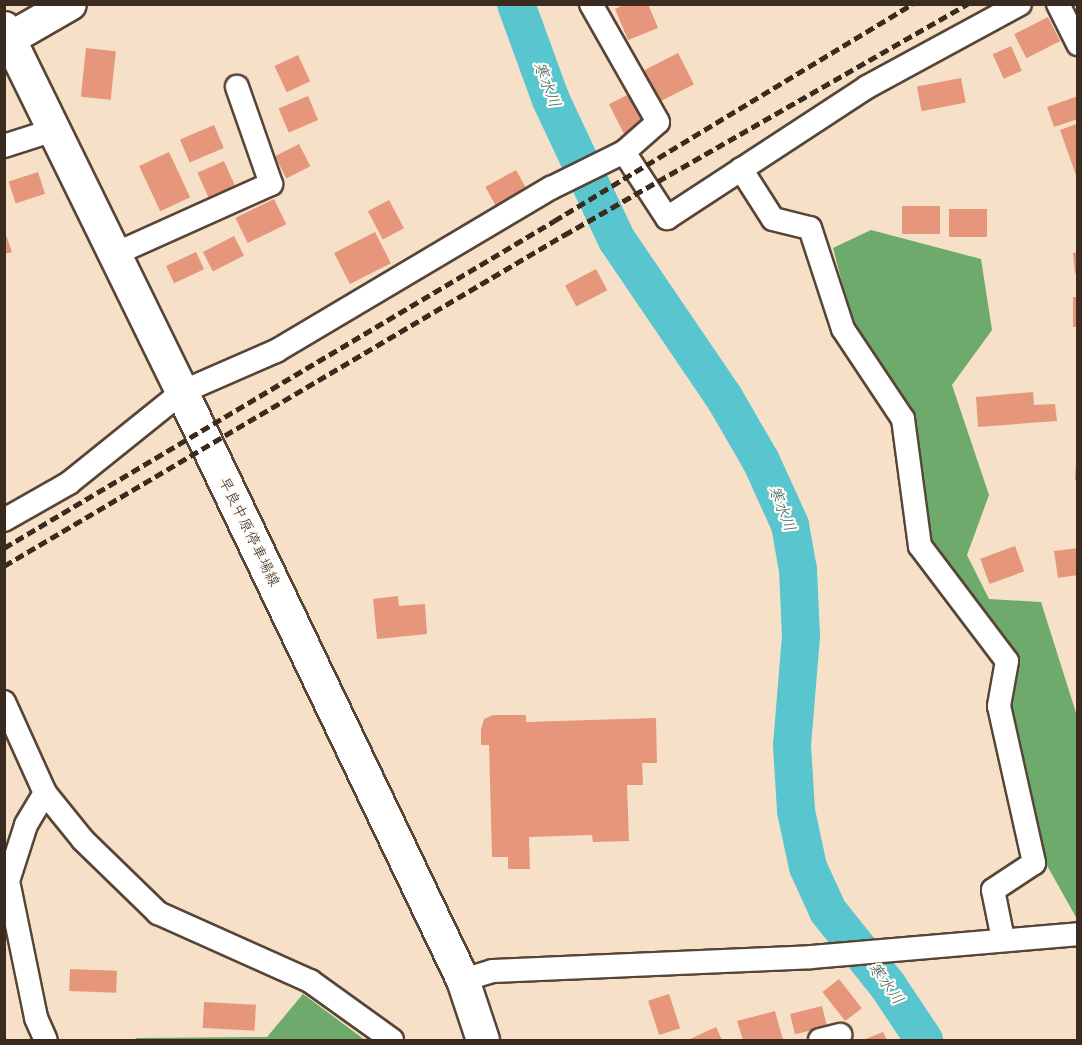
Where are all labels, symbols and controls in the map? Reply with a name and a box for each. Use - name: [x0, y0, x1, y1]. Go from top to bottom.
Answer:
- water label: 寒水川: [528, 59, 564, 111]
- street label: 早良中原停車場線: [215, 474, 283, 590]
- water label: 寒水川: [763, 483, 799, 535]
- water label: 寒水川: [863, 959, 907, 1009]

